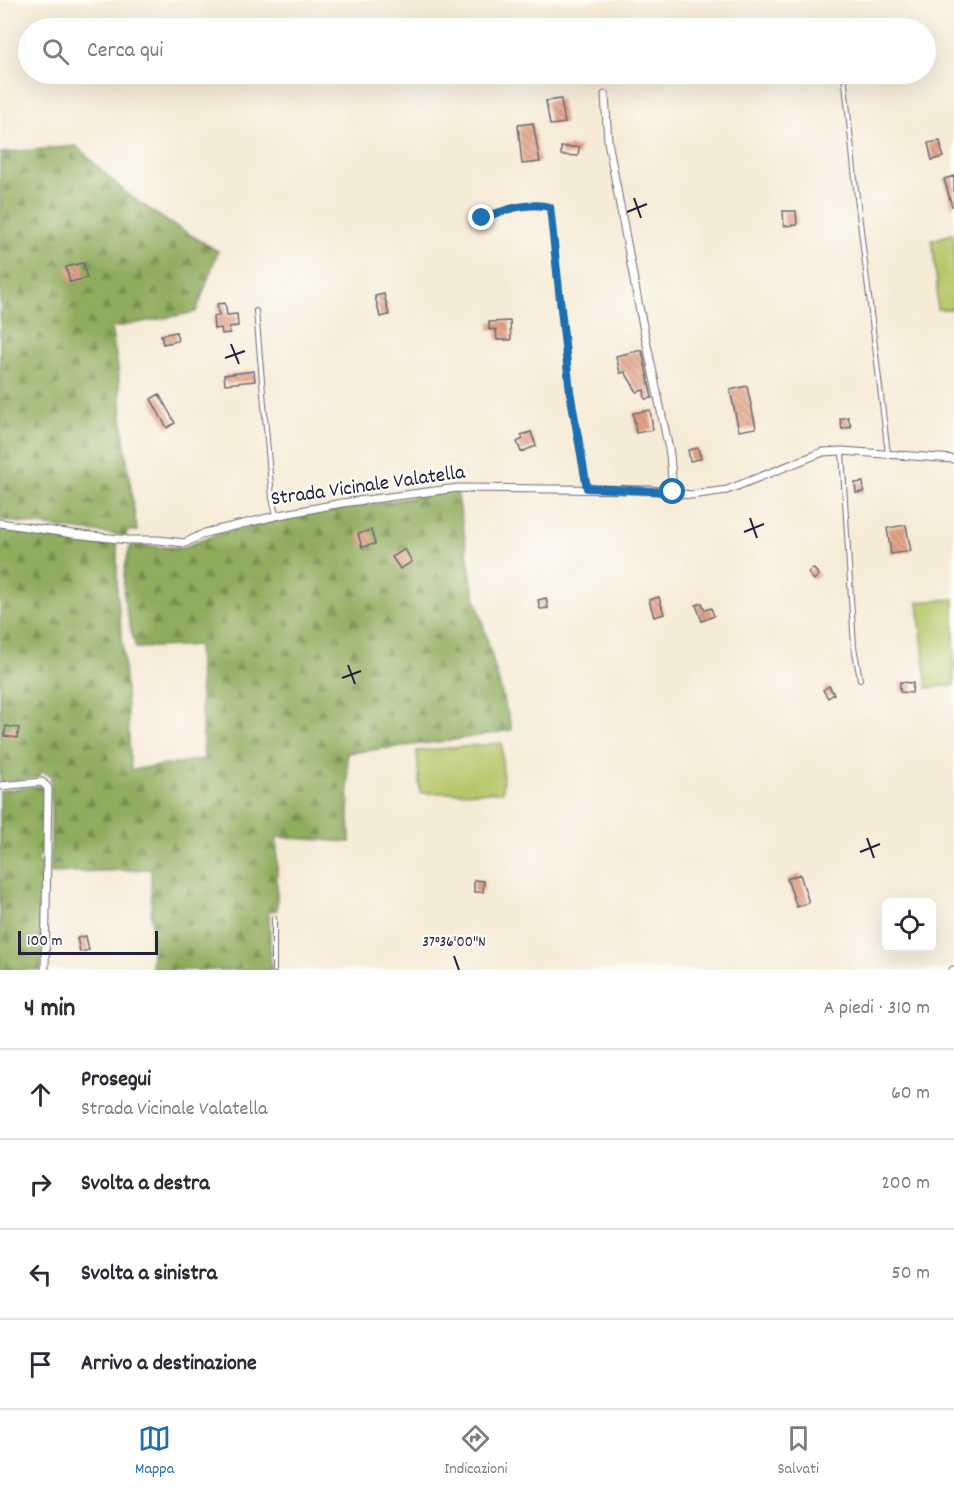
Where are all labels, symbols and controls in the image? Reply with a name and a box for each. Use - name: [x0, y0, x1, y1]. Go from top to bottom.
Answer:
- search box: [18, 18, 936, 84]
- icon: search: [39, 35, 72, 68]
- text: Cerca qui: [87, 36, 163, 67]
- route end: [468, 204, 494, 230]
- street label: Strada Vicinale Valatella: [269, 458, 468, 515]
- route start: [659, 478, 685, 504]
- map controls: [882, 898, 936, 952]
- button: locate: [882, 898, 936, 952]
- scale bar: [18, 928, 158, 956]
- text: 100 m: [27, 930, 63, 953]
- text: 37°36'00"N: [422, 932, 486, 954]
- text: 4 min: [24, 991, 75, 1028]
- text: A piedi · 310 m: [824, 995, 930, 1023]
- text: Prosegui: [81, 1065, 151, 1096]
- icon: ahead: [24, 1078, 57, 1111]
- text: 60 m: [891, 1080, 930, 1108]
- text: Strada Vicinale Valatella: [81, 1096, 267, 1124]
- icon: right: [24, 1168, 57, 1201]
- text: Svolta a destra: [81, 1169, 210, 1200]
- text: 200 m: [881, 1170, 930, 1198]
- icon: left: [24, 1258, 57, 1291]
- text: Svolta a sinistra: [81, 1259, 217, 1290]
- text: 50 m: [892, 1260, 930, 1288]
- icon: arrive: [24, 1348, 57, 1381]
- text: Arrivo a destinazione: [81, 1349, 257, 1380]
- tab: Mappa: [135, 1422, 174, 1481]
- tab: Indicazioni: [444, 1422, 507, 1481]
- tab: Salvati: [778, 1422, 819, 1481]

